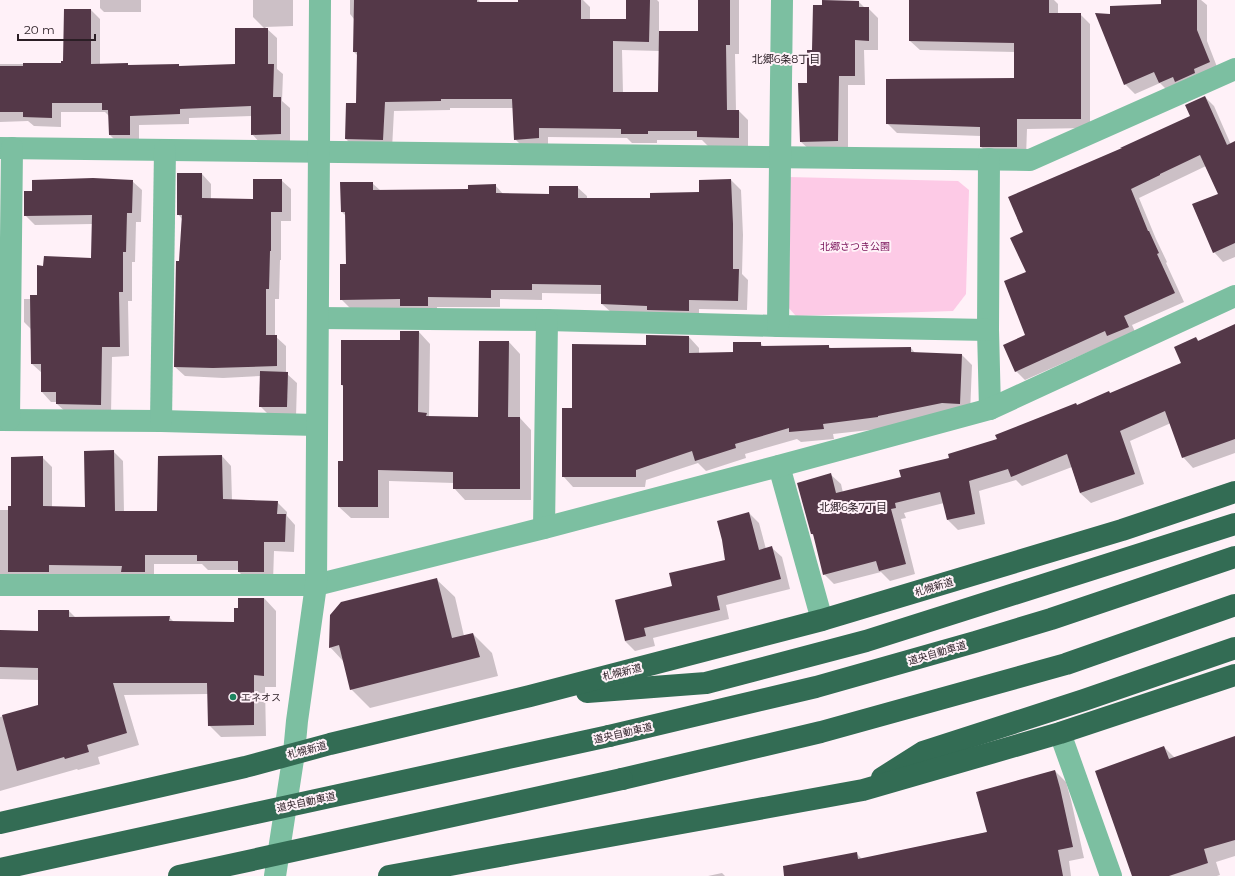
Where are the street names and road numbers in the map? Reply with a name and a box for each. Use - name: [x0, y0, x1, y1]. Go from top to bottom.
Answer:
- street label: 札幌新道: [913, 575, 955, 599]
- street label: 道央自動車道: [906, 638, 968, 668]
- street label: 札幌新道: [601, 661, 643, 683]
- street label: 道央自動車道: [592, 720, 654, 746]
- street label: 札幌新道: [286, 739, 328, 761]
- street label: 道央自動車道: [275, 789, 337, 815]

